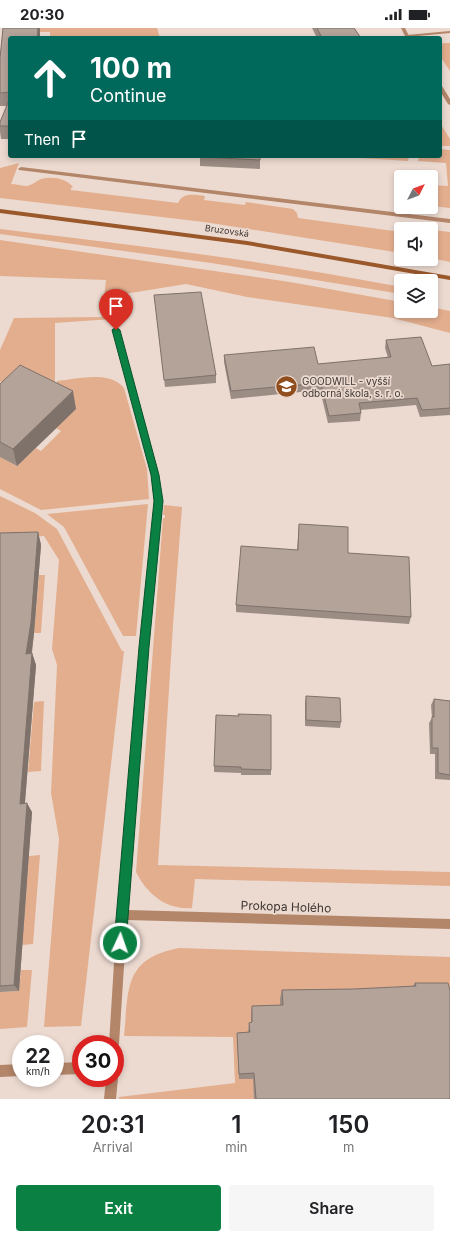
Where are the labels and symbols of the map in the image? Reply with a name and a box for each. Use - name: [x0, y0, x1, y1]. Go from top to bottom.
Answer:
- north arrow: [394, 170, 438, 214]
- street label: Bruzovská: [204, 222, 250, 239]
- pin: [99, 289, 133, 330]
- school or university icon: GOODWILL - vyšší odborná škola, s. r. o.: [273, 374, 299, 400]
- place label: GOODWILL - vyšší odborná škola, s. r. o.: [302, 375, 404, 399]
- street label: Prokopa Holého: [240, 897, 332, 916]
- position arrow: [99, 922, 141, 964]
- speed limit sign: 30: [72, 1035, 124, 1087]

